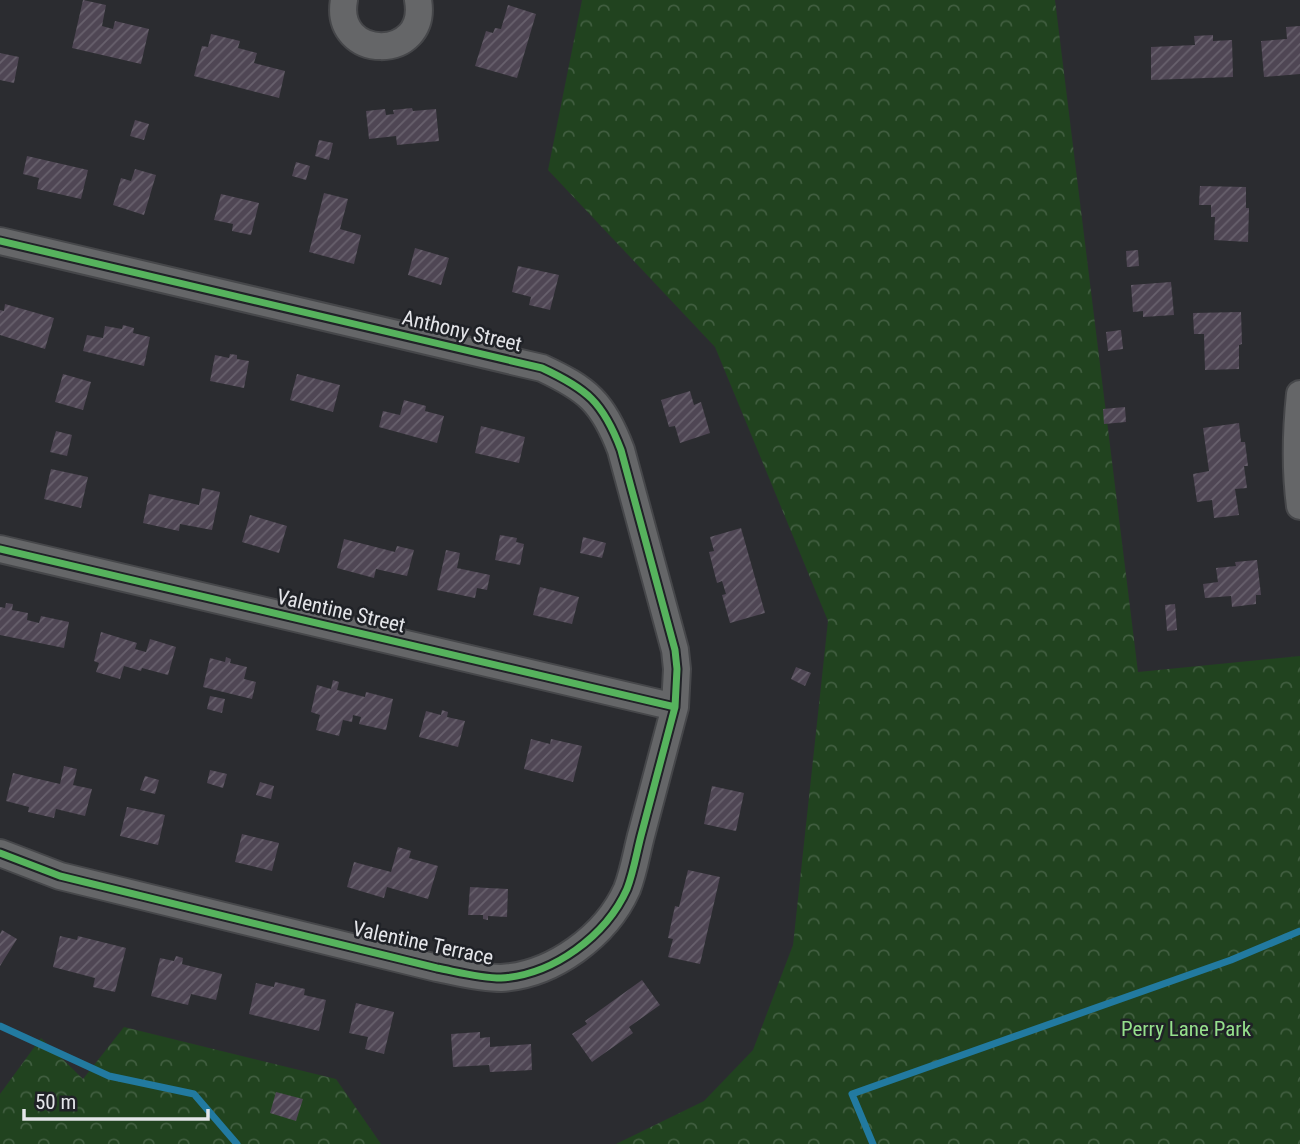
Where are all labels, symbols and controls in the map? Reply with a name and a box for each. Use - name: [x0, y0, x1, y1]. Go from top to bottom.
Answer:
- street label: Anthony Street: [400, 306, 524, 356]
- street label: Valentine Street: [274, 585, 408, 637]
- street label: Valentine Terrace: [350, 916, 496, 970]
- park label: Perry Lane Park: [1121, 1017, 1252, 1041]
- scale bar: [24, 1078, 208, 1122]
- text: 50 m: [35, 1090, 76, 1114]

